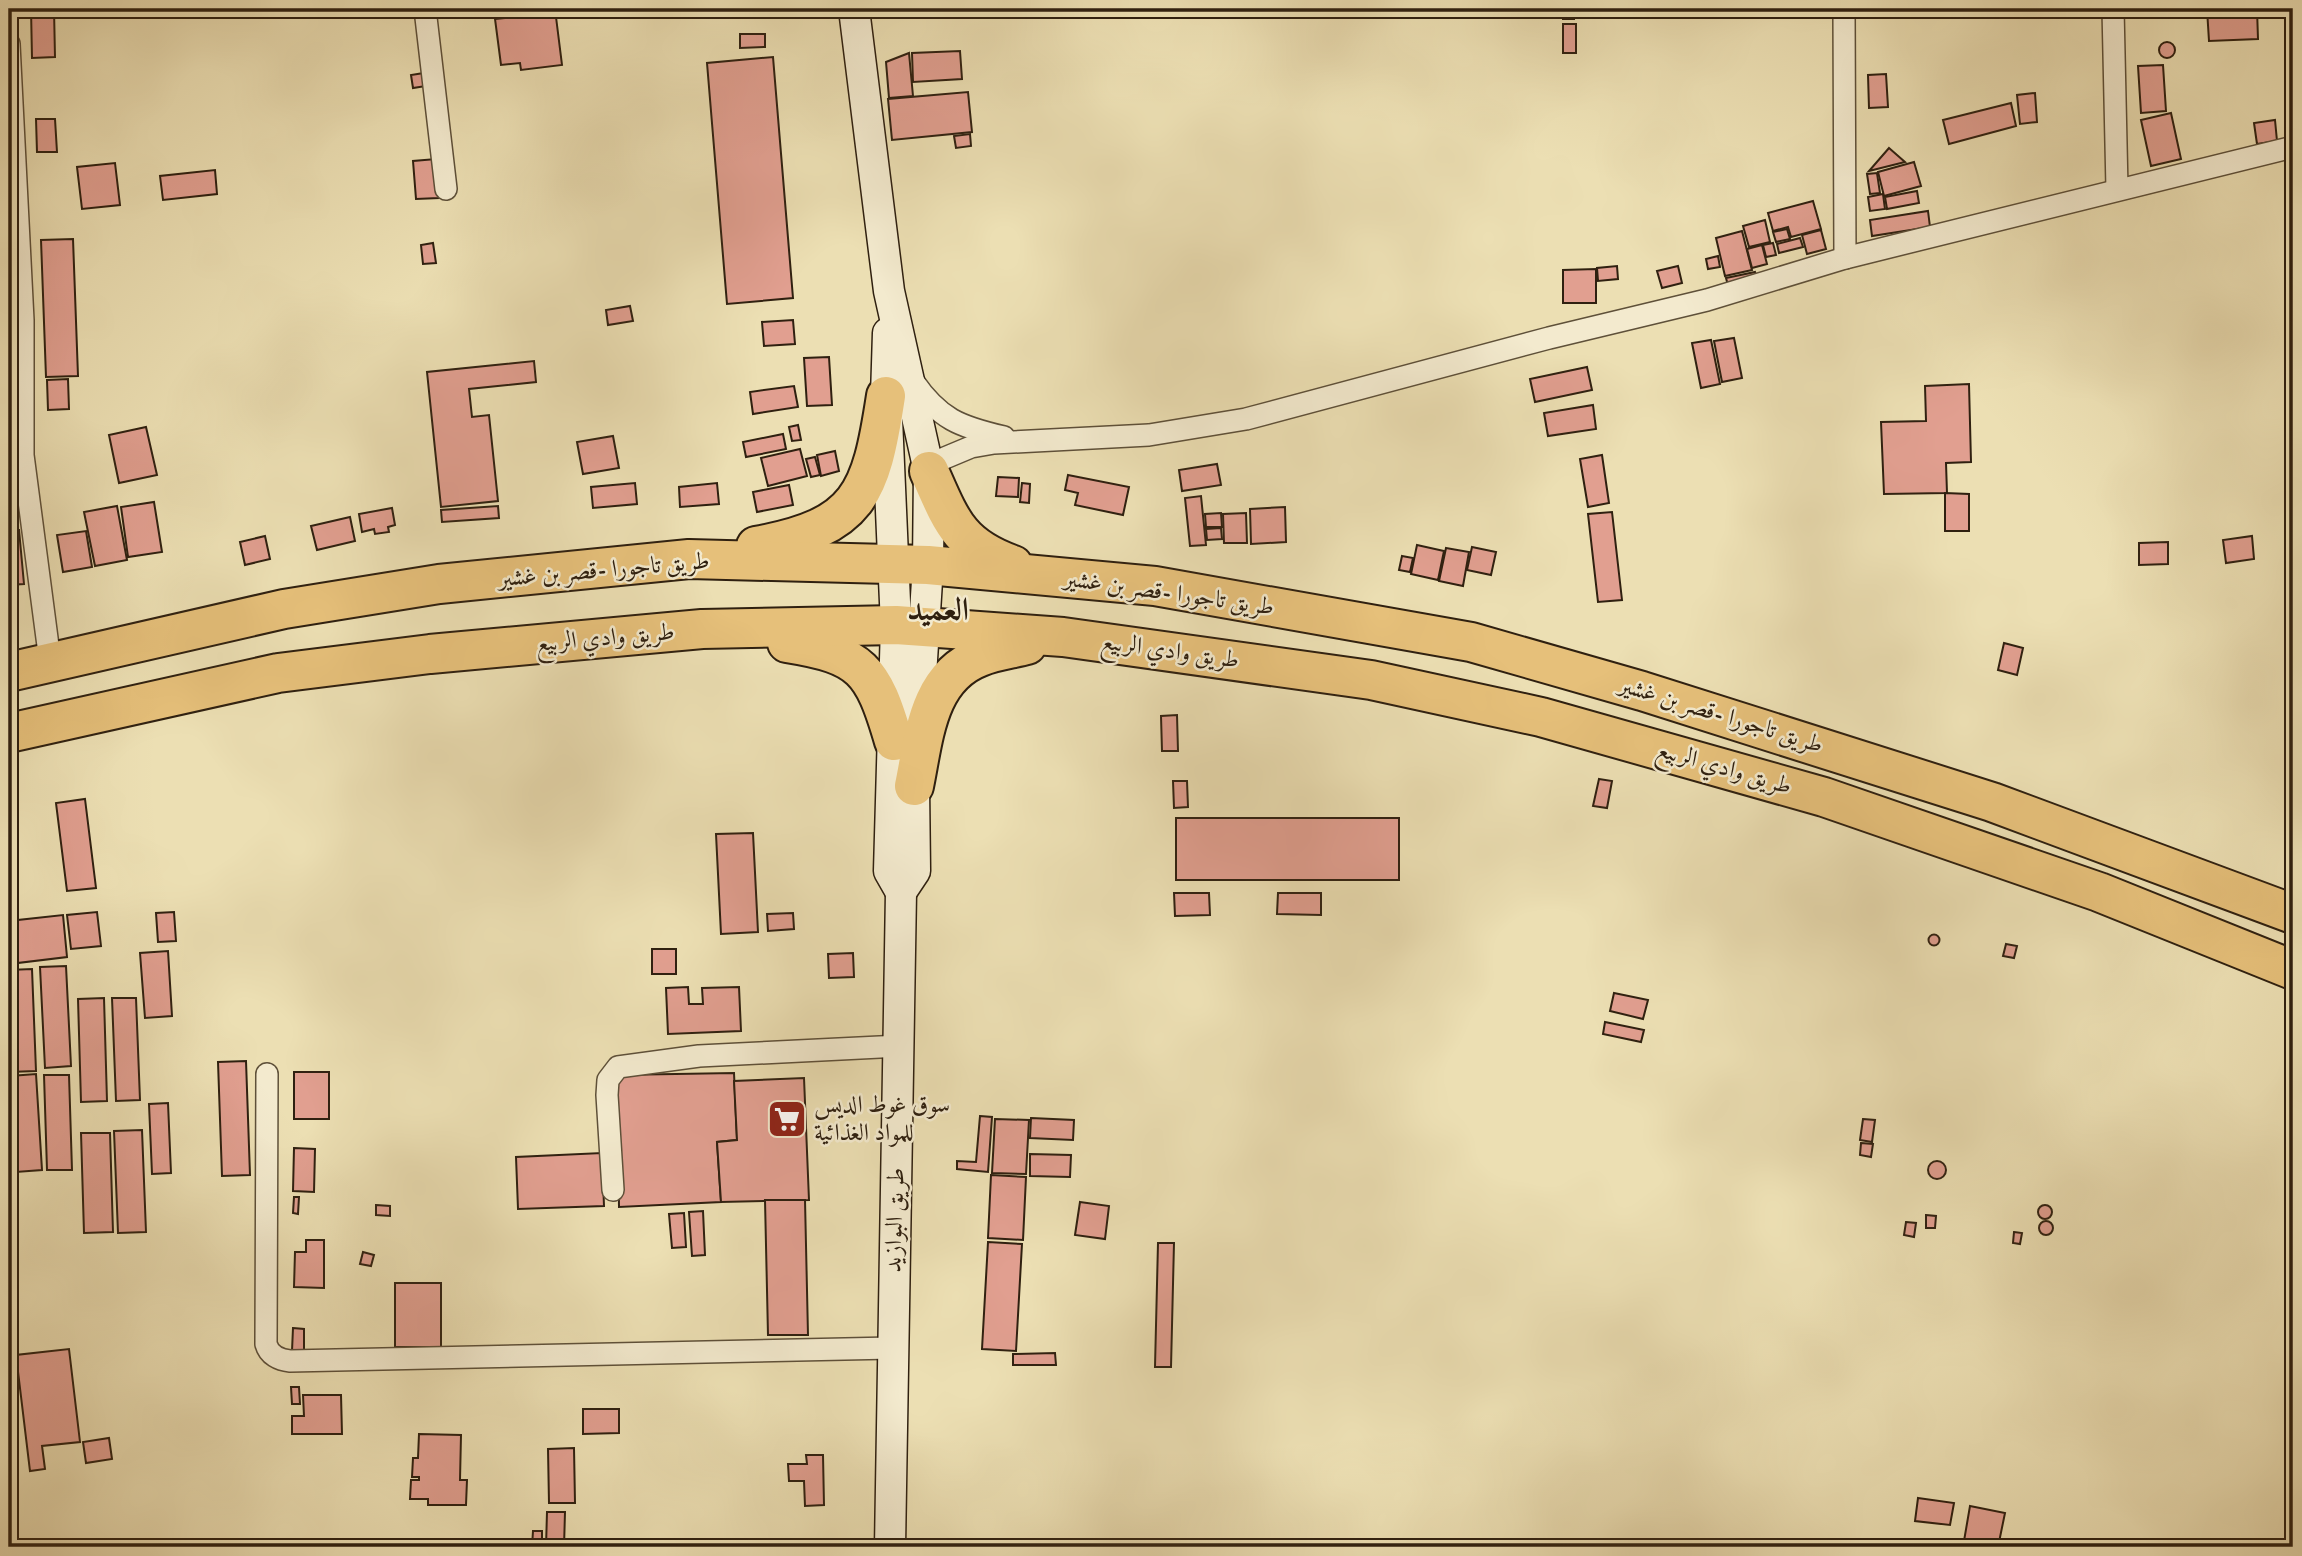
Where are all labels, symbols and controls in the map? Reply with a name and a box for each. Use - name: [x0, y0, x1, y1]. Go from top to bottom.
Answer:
- street label: طريق تاجورا -قصر بن غشير: [494, 546, 711, 594]
- street label: طريق تاجورا -قصر بن غشير: [1059, 563, 1276, 623]
- district label: العميد: [907, 591, 969, 631]
- street label: طريق وادي الربيع: [534, 617, 676, 665]
- street label: طريق وادي الربيع: [1098, 626, 1241, 681]
- street label: طريق تاجورا -قصر بن غشير: [1612, 669, 1827, 760]
- street label: طريق وادي الربيع: [1651, 734, 1795, 807]
- place label: سوق غوط الديس للمواد الغذائية: [814, 1090, 950, 1148]
- supermarket icon: سوق غوط الديس للمواد الغذائية: [766, 1098, 808, 1140]
- street label: طريق البوازيد: [878, 1167, 912, 1273]

